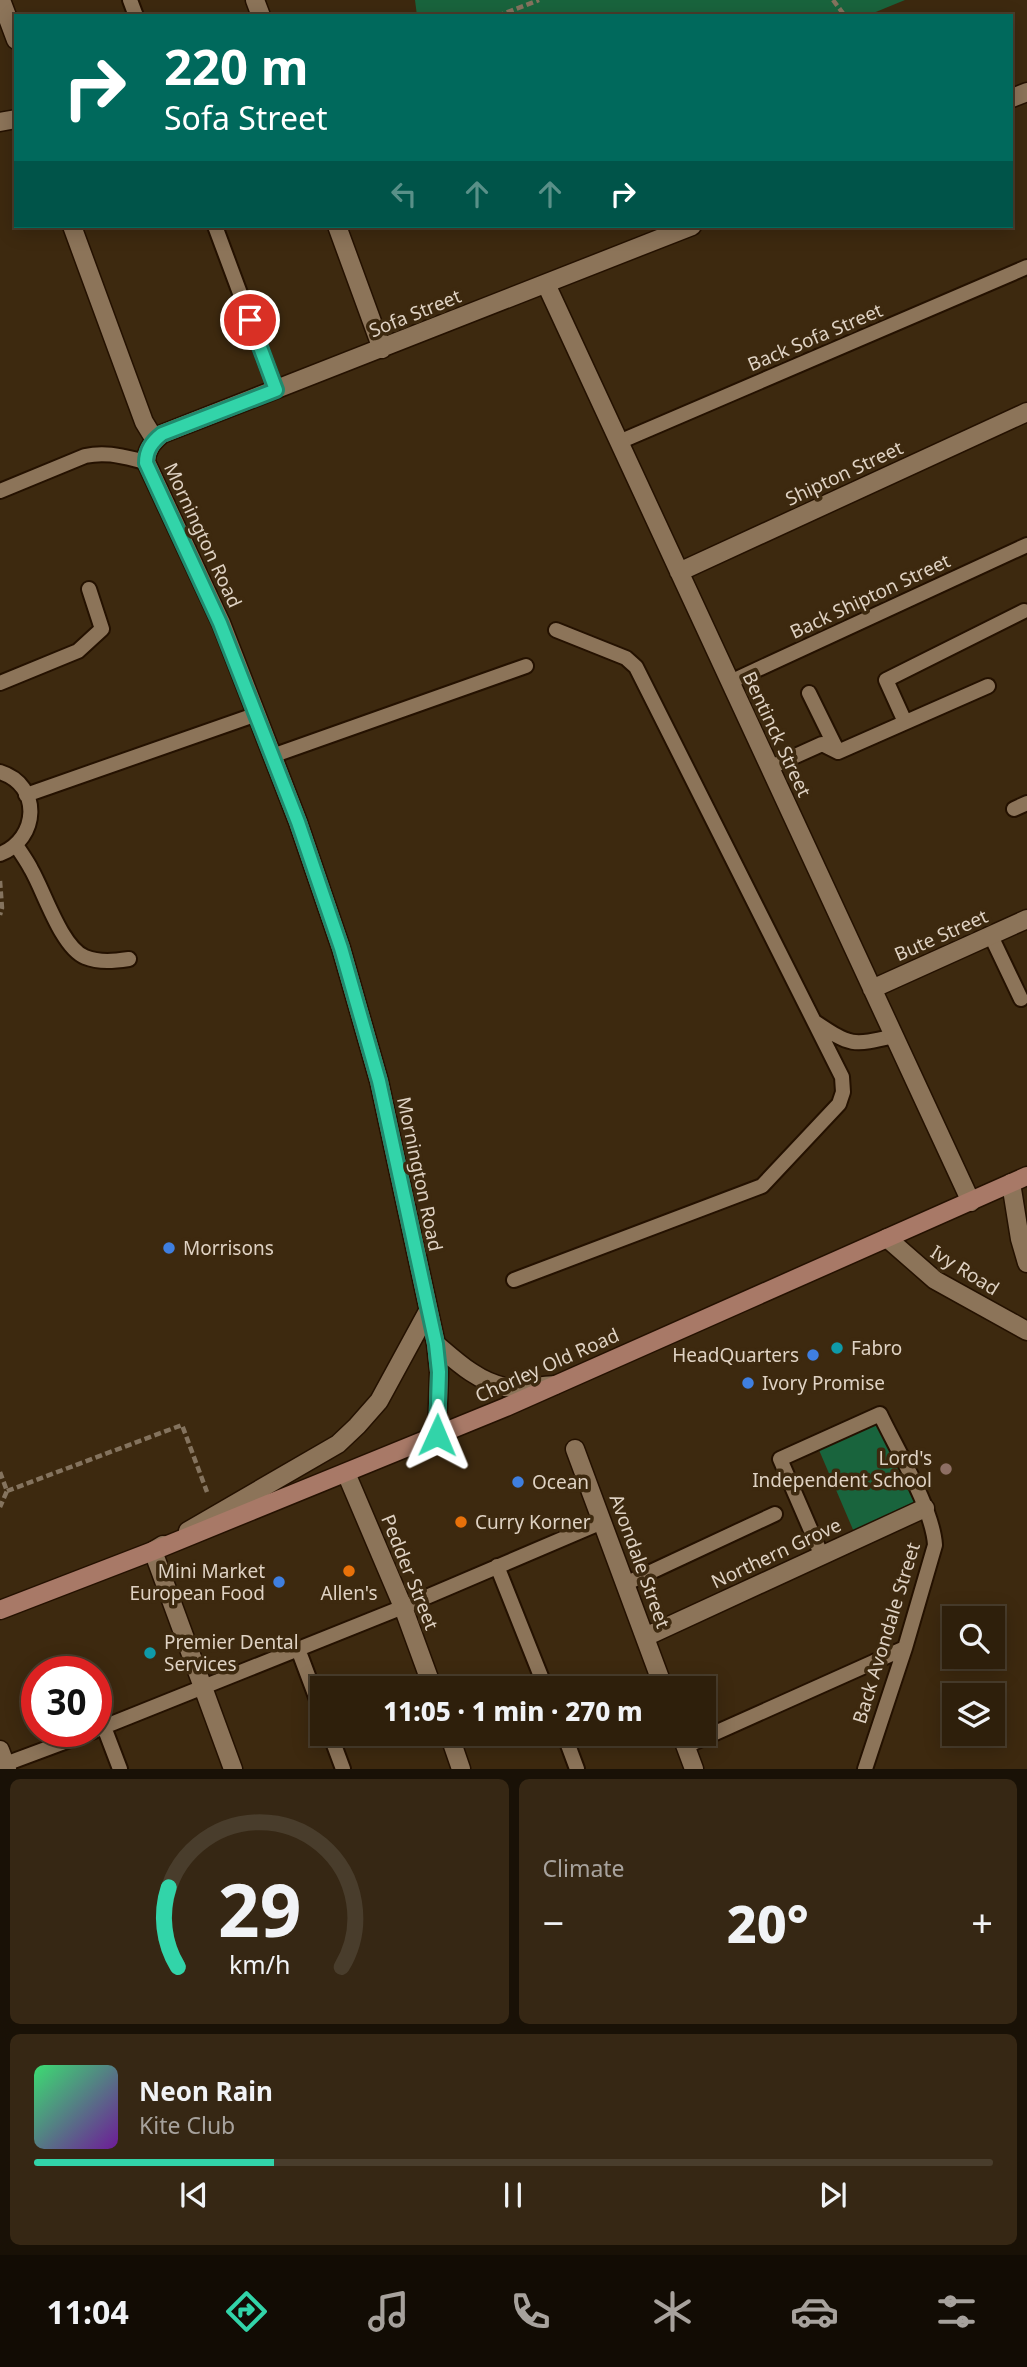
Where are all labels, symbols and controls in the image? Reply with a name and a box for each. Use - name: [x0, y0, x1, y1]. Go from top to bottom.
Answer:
- text: 220 m: [164, 33, 309, 99]
- icon: right: [49, 42, 140, 133]
- text: Sofa Street: [164, 96, 328, 139]
- icon: left: [385, 175, 423, 213]
- icon: ahead: [458, 175, 496, 213]
- icon: ahead: [531, 175, 569, 213]
- icon: right: [604, 175, 642, 213]
- street label: Sofa Street: [365, 283, 465, 343]
- pin: [220, 290, 280, 350]
- street label: Back Sofa Street: [743, 297, 887, 377]
- icon: arrive: [231, 301, 269, 339]
- street label: Shipton Street: [781, 434, 907, 512]
- street label: Mornington Road: [158, 458, 248, 612]
- street label: Back Shipton Street: [786, 547, 954, 645]
- street label: Bentinck Street: [737, 667, 817, 801]
- street label: Bute Street: [890, 903, 992, 967]
- street label: Mornington Road: [391, 1094, 449, 1254]
- place label: Morrisons: [183, 1235, 274, 1261]
- street label: Ivy Road: [926, 1239, 1004, 1301]
- marker: Morrisons: [161, 1240, 177, 1256]
- street label: Chorley Old Road: [471, 1322, 623, 1408]
- place label: Fabro: [851, 1335, 902, 1361]
- marker: Fabro: [829, 1340, 845, 1356]
- place label: HeadQuarters: [672, 1342, 799, 1368]
- marker: HeadQuarters: [805, 1347, 821, 1363]
- place label: Ivory Promise: [762, 1370, 885, 1396]
- marker: Ivory Promise: [740, 1375, 756, 1391]
- position arrow: [400, 1398, 474, 1472]
- place label: Lord's Independent School: [752, 1445, 932, 1493]
- marker: Lord's Independent School: [938, 1461, 954, 1477]
- place label: Ocean: [532, 1469, 589, 1495]
- marker: Ocean: [510, 1474, 526, 1490]
- street label: Avondale Street: [604, 1490, 676, 1632]
- place label: Curry Korner: [475, 1509, 591, 1535]
- street label: Pedder Street: [375, 1511, 445, 1634]
- street label: Northern Grove: [707, 1512, 845, 1594]
- marker: Curry Korner: [453, 1514, 469, 1530]
- street label: Back Avondale Street: [846, 1539, 926, 1727]
- place label: Mini Market European Food: [129, 1558, 265, 1606]
- marker: Allen's: [341, 1563, 357, 1579]
- marker: Mini Market European Food: [271, 1574, 287, 1590]
- place label: Allen's: [320, 1580, 378, 1606]
- map controls: [942, 1606, 1005, 1746]
- button: search: [942, 1606, 1005, 1669]
- place label: Premier Dental Services: [164, 1629, 299, 1677]
- marker: Premier Dental Services: [142, 1645, 158, 1661]
- speed limit sign: 30: [21, 1656, 112, 1747]
- button: layers: [942, 1683, 1005, 1746]
- text: 11:05 · 1 min · 270 m: [383, 1693, 643, 1729]
- text: Climate: [543, 1852, 625, 1884]
- text: 29: [218, 1860, 301, 1959]
- text: 20°: [727, 1887, 809, 1958]
- text: −: [543, 1896, 564, 1948]
- text: +: [971, 1896, 993, 1948]
- text: km/h: [228, 1947, 290, 1981]
- text: Neon Rain: [139, 2073, 273, 2109]
- text: Kite Club: [139, 2109, 235, 2141]
- icon: previous: [175, 2176, 213, 2214]
- icon: pause: [494, 2176, 532, 2214]
- icon: next: [814, 2176, 852, 2214]
- icon: directions: [222, 2287, 271, 2336]
- icon: music: [364, 2287, 413, 2336]
- icon: phone: [506, 2287, 555, 2336]
- icon: climate: [648, 2287, 697, 2336]
- icon: car: [790, 2287, 839, 2336]
- icon: filters: [932, 2287, 981, 2336]
- text: 11:04: [46, 2290, 129, 2333]

